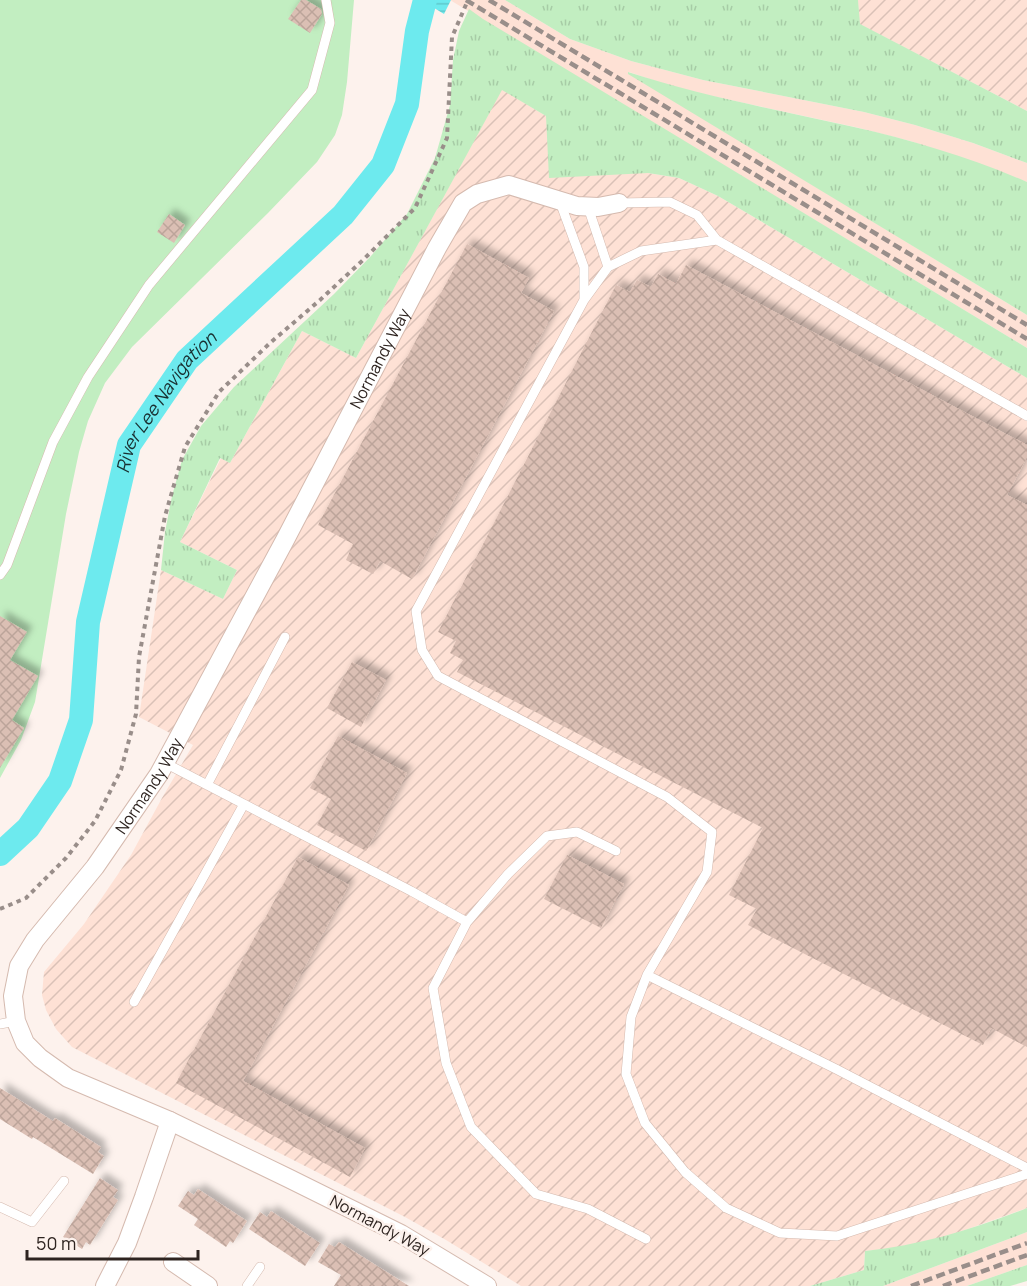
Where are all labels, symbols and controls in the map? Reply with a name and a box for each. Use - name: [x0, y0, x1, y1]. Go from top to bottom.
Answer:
- street label: Normandy Way: [344, 304, 415, 412]
- water label: River Lee Navigation: [110, 325, 222, 475]
- street label: Normandy Way: [110, 733, 188, 838]
- street label: Normandy Way: [326, 1189, 434, 1261]
- scale bar: [27, 1223, 198, 1261]
- text: 50 m: [36, 1231, 76, 1255]

